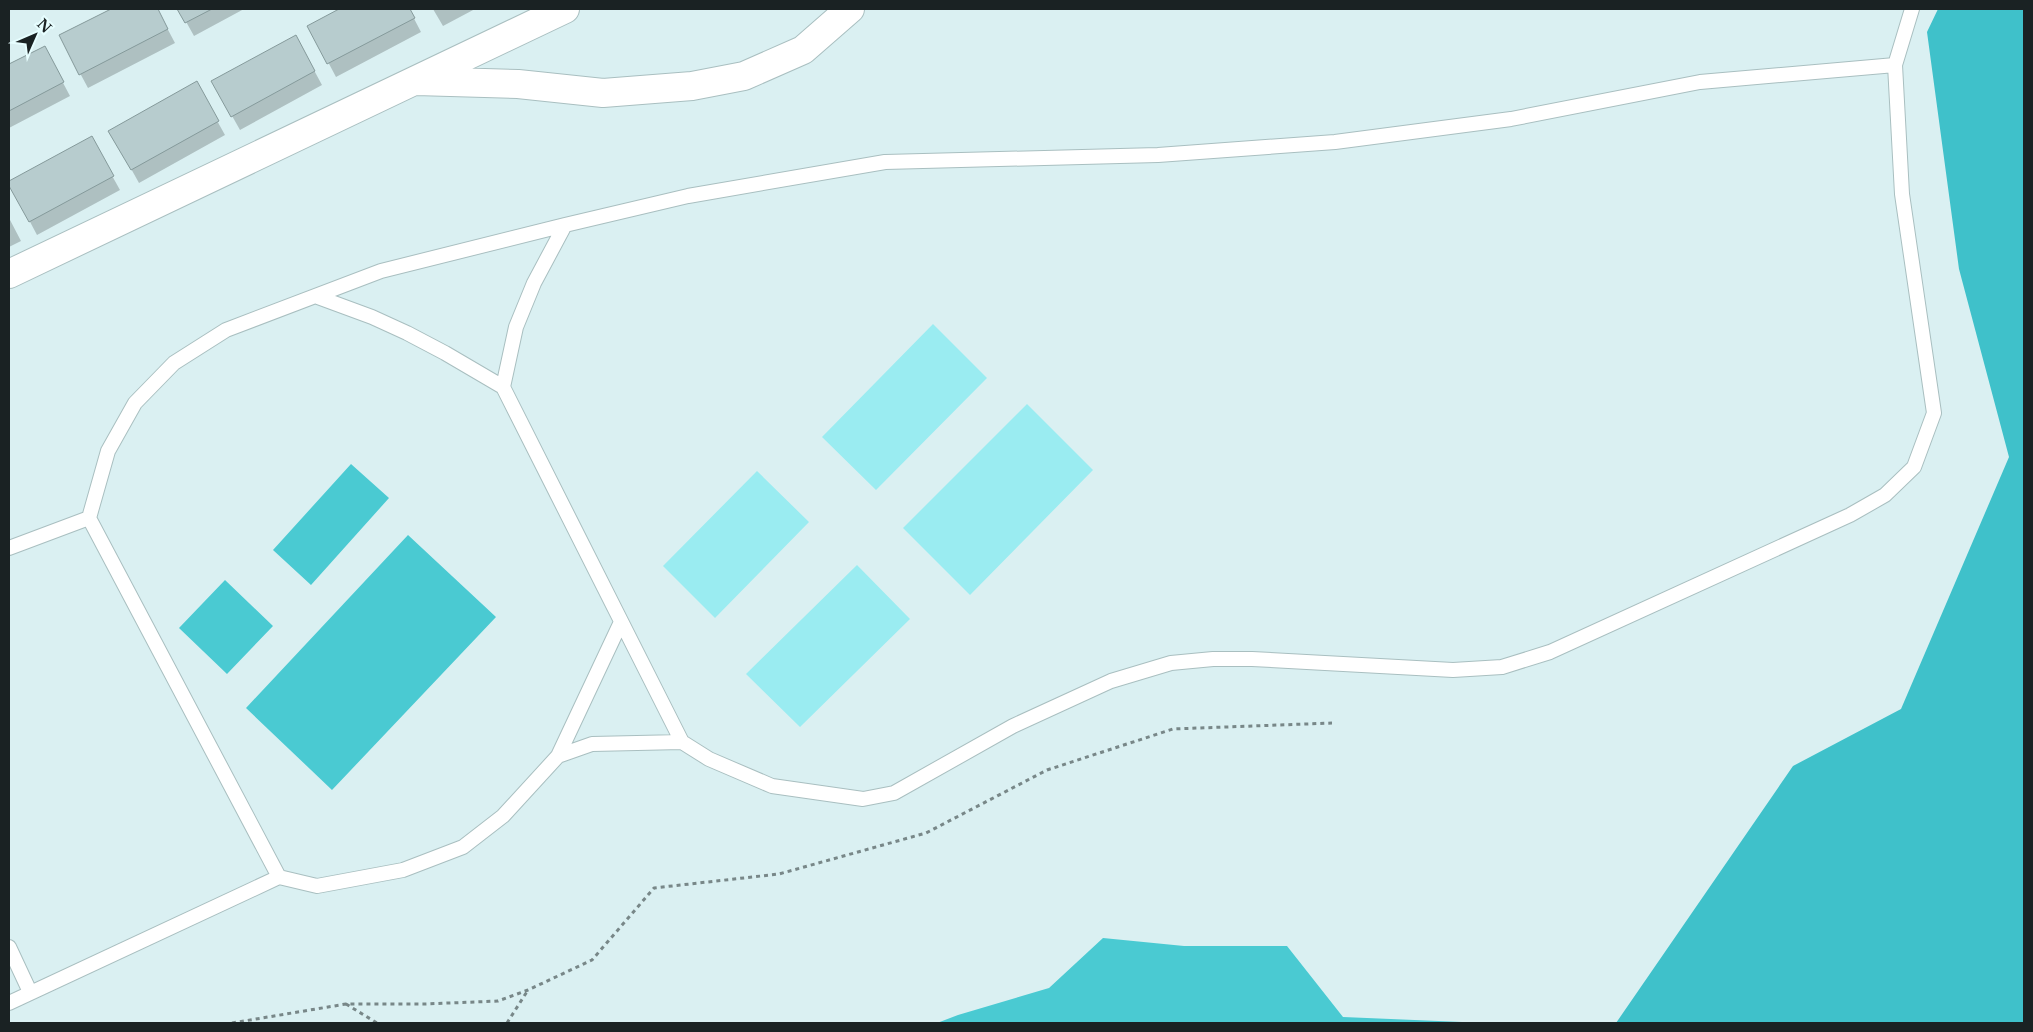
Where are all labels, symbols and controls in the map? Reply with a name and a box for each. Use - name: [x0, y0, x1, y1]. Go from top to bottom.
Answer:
- north arrow: [10, 10, 60, 60]
- text: N: [33, 15, 55, 37]

